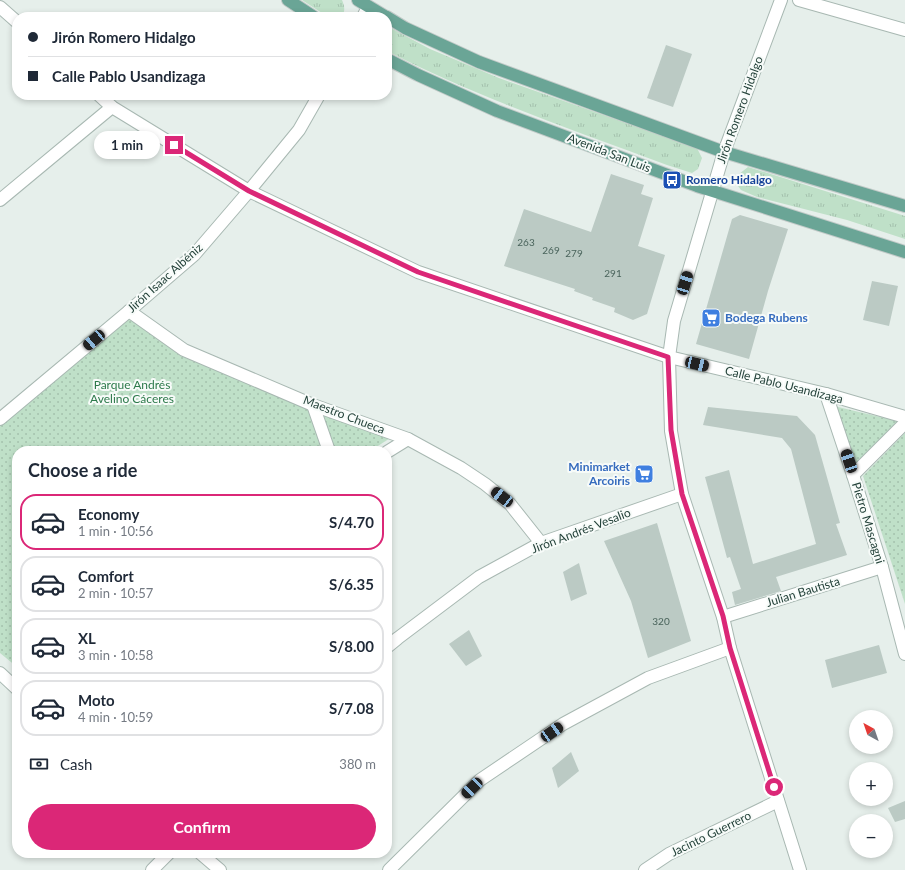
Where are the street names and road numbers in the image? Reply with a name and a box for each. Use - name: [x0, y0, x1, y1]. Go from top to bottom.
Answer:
- street label: Jirón Romero Hidalgo: [713, 54, 766, 166]
- street label: Avenida San Luis: [565, 130, 653, 175]
- street label: Jirón Isaac Albéniz: [124, 239, 206, 315]
- street label: Calle Pablo Usandizaga: [724, 363, 845, 406]
- street label: Maestro Chueca: [301, 392, 387, 437]
- street label: Pietro Mascagni: [849, 480, 888, 565]
- street label: Jirón Andrés Vesalio: [529, 505, 633, 556]
- street label: Julian Bautista: [764, 573, 842, 610]
- street label: Jacinto Guerrero: [668, 808, 754, 859]

